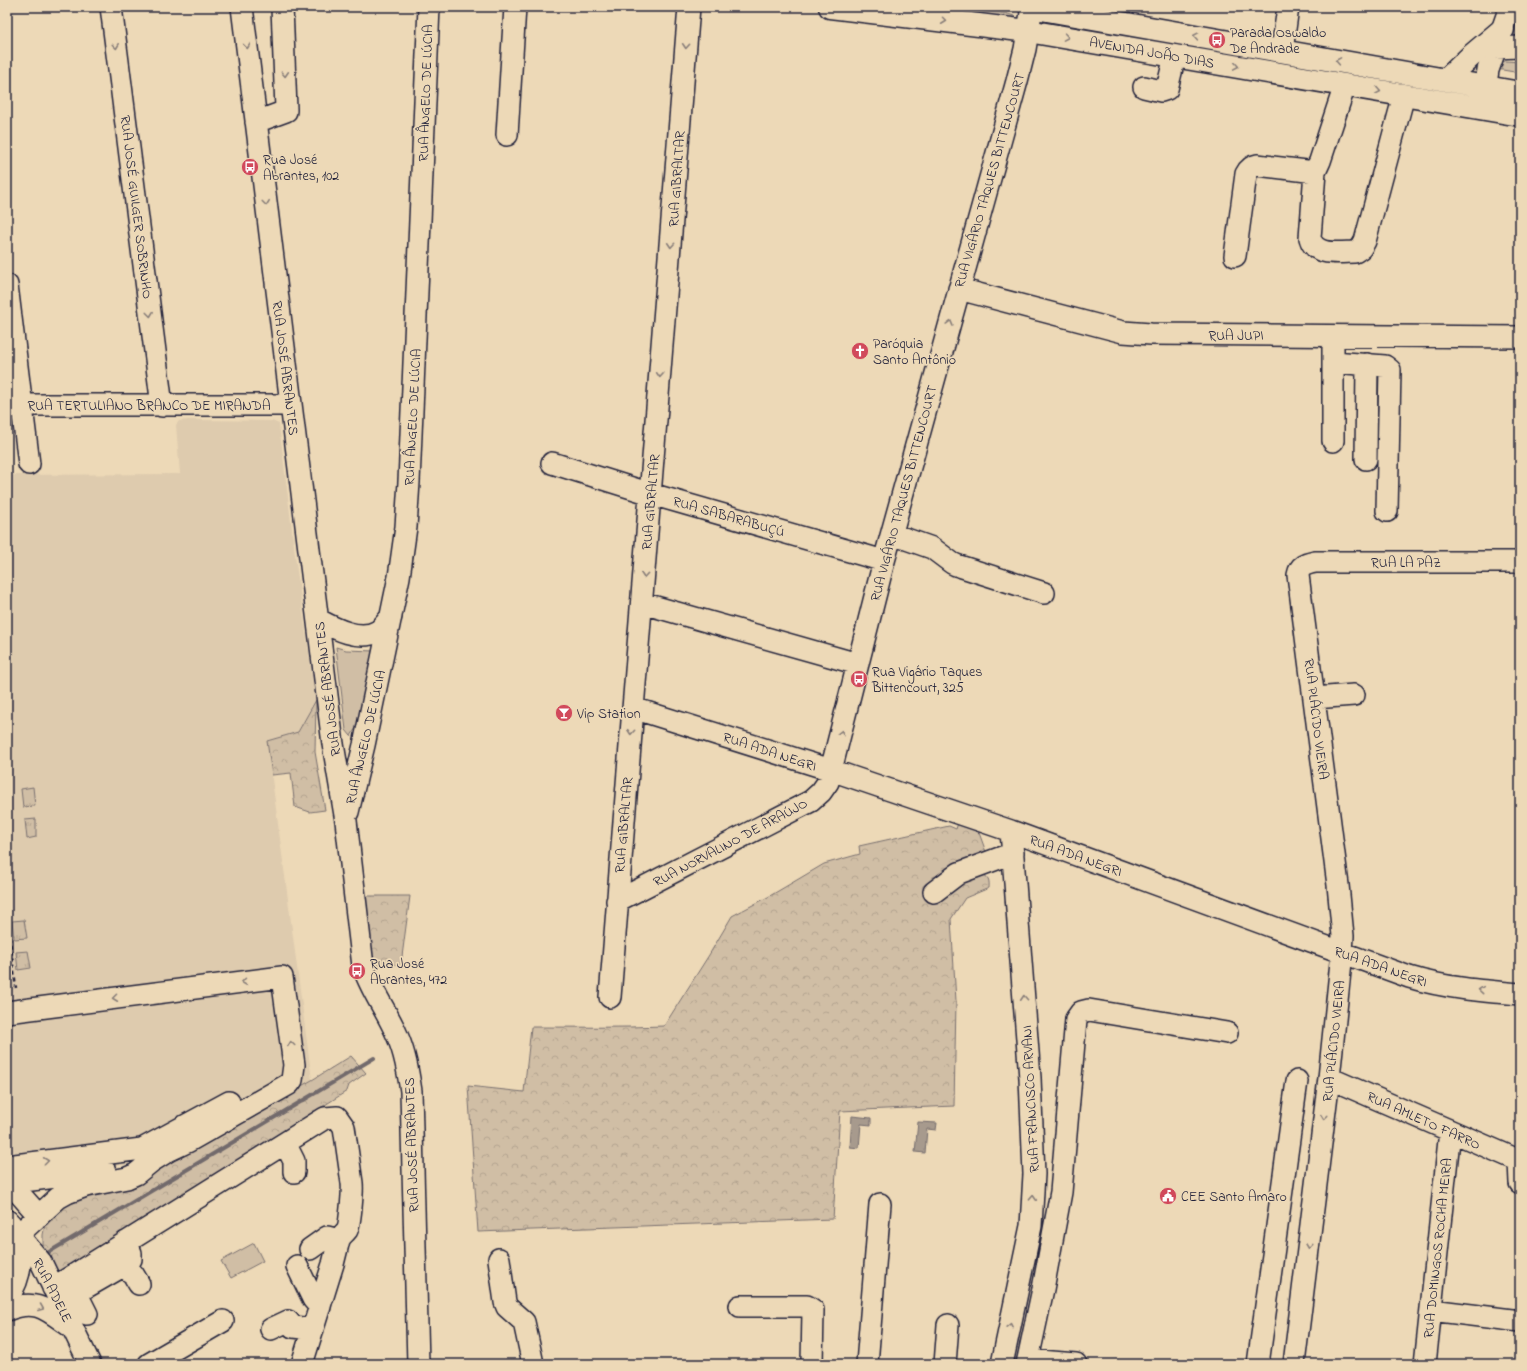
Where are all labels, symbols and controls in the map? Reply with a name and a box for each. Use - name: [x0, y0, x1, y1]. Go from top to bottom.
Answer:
- one-way arrow: [941, 16, 947, 25]
- place label: Parada Oswaldo De Andrade: [1229, 23, 1326, 60]
- street label: RUA ÂNGELO DE LÚCIA: [413, 24, 439, 162]
- bus stop icon: Parada Oswaldo De Andrade: [1207, 30, 1227, 50]
- street label: AVENIDA JOÃO DIAS: [1088, 32, 1216, 75]
- one-way arrow: [1193, 32, 1200, 41]
- one-way arrow: [1063, 33, 1070, 41]
- one-way arrow: [111, 43, 120, 49]
- one-way arrow: [242, 43, 251, 49]
- one-way arrow: [682, 43, 691, 49]
- one-way arrow: [1335, 57, 1341, 65]
- one-way arrow: [1233, 62, 1239, 70]
- street label: RUA VIGÁRIO TAQUES BITTENCOURT: [949, 70, 1031, 290]
- one-way arrow: [281, 71, 289, 77]
- one-way arrow: [1375, 86, 1381, 95]
- street label: RUA JOSÉ GUILGER SOBRINHO: [114, 114, 157, 300]
- street label: RUA GIBRALTAR: [664, 130, 691, 228]
- place label: Rua José Abrantes, 102: [263, 150, 339, 187]
- bus stop icon: Rua José Abrantes, 102: [240, 157, 260, 177]
- one-way arrow: [261, 200, 270, 206]
- one-way arrow: [666, 242, 675, 248]
- street label: RUA JOSÉ ABRANTES: [266, 300, 303, 437]
- one-way arrow: [145, 310, 154, 317]
- one-way arrow: [945, 320, 953, 326]
- street label: RUA JUPI: [1209, 326, 1263, 347]
- place label: Paróquia Santo Antônio: [873, 334, 956, 371]
- church icon: Paróquia Santo Antônio: [850, 341, 870, 361]
- street label: RUA ÂNGELO DE LÚCIA: [398, 348, 428, 486]
- one-way arrow: [656, 372, 665, 378]
- street label: RUA VIGÁRIO TAQUES BITTENCOURT: [864, 383, 943, 604]
- street label: RUA TERTULIANO BRANCO DE MIRANDA: [27, 396, 271, 417]
- street label: RUA GIBRALTAR: [637, 453, 666, 551]
- street label: RUA SABARABUÇÚ: [670, 491, 787, 544]
- street label: RUA LA PAZ: [1371, 553, 1441, 574]
- one-way arrow: [640, 572, 649, 578]
- street label: RUA JOSÉ ABRANTES: [310, 620, 347, 757]
- street label: RUA PLÁCIDO VIEIRA: [1298, 657, 1334, 781]
- place label: Rua Vigário Taques Bittencourt, 325: [871, 662, 982, 699]
- street label: RUA ÂNGELO DE LÚCIA: [340, 668, 392, 806]
- bus stop icon: Rua Vigário Taques Bittencourt, 325: [849, 669, 869, 689]
- bar icon: Vip Station: [554, 703, 574, 723]
- place label: Vip Station: [576, 704, 641, 725]
- street label: RUA ADA NEGRI: [720, 727, 819, 777]
- one-way arrow: [627, 729, 636, 735]
- one-way arrow: [836, 729, 844, 736]
- street label: RUA GIBRALTAR: [610, 776, 639, 874]
- street label: RUA NORVALINO DE ARAÚJO: [650, 794, 812, 893]
- street label: RUA ADA NEGRI: [1026, 830, 1125, 883]
- street label: RUA ADA NEGRI: [1331, 942, 1430, 993]
- place label: Rua José Abrantes, 472: [370, 954, 447, 991]
- bus stop icon: Rua José Abrantes, 472: [347, 961, 367, 981]
- one-way arrow: [241, 977, 247, 986]
- street label: RUA PLÁCIDO VIEIRA: [1317, 979, 1351, 1103]
- one-way arrow: [1478, 986, 1484, 995]
- one-way arrow: [112, 994, 118, 1003]
- one-way arrow: [1019, 995, 1028, 1002]
- street label: RUA FRANCISCO ARVANI: [1017, 1025, 1046, 1173]
- one-way arrow: [287, 1041, 296, 1048]
- street label: RUA JOSÉ ABRANTES: [400, 1077, 425, 1213]
- street label: RUA AMLETO FARRO: [1363, 1087, 1484, 1156]
- one-way arrow: [1320, 1114, 1329, 1120]
- one-way arrow: [43, 1157, 49, 1166]
- street label: RUA DOMINGOS ROCHA MEIRA: [1419, 1157, 1458, 1339]
- public building icon: CEE Santo Amaro: [1158, 1186, 1178, 1206]
- place label: CEE Santo Amaro: [1181, 1187, 1287, 1208]
- one-way arrow: [1028, 1195, 1037, 1201]
- one-way arrow: [1305, 1243, 1314, 1249]
- street label: RUA ADELE: [26, 1255, 77, 1327]
- one-way arrow: [37, 1303, 45, 1311]
- one-way arrow: [1005, 1323, 1013, 1329]

